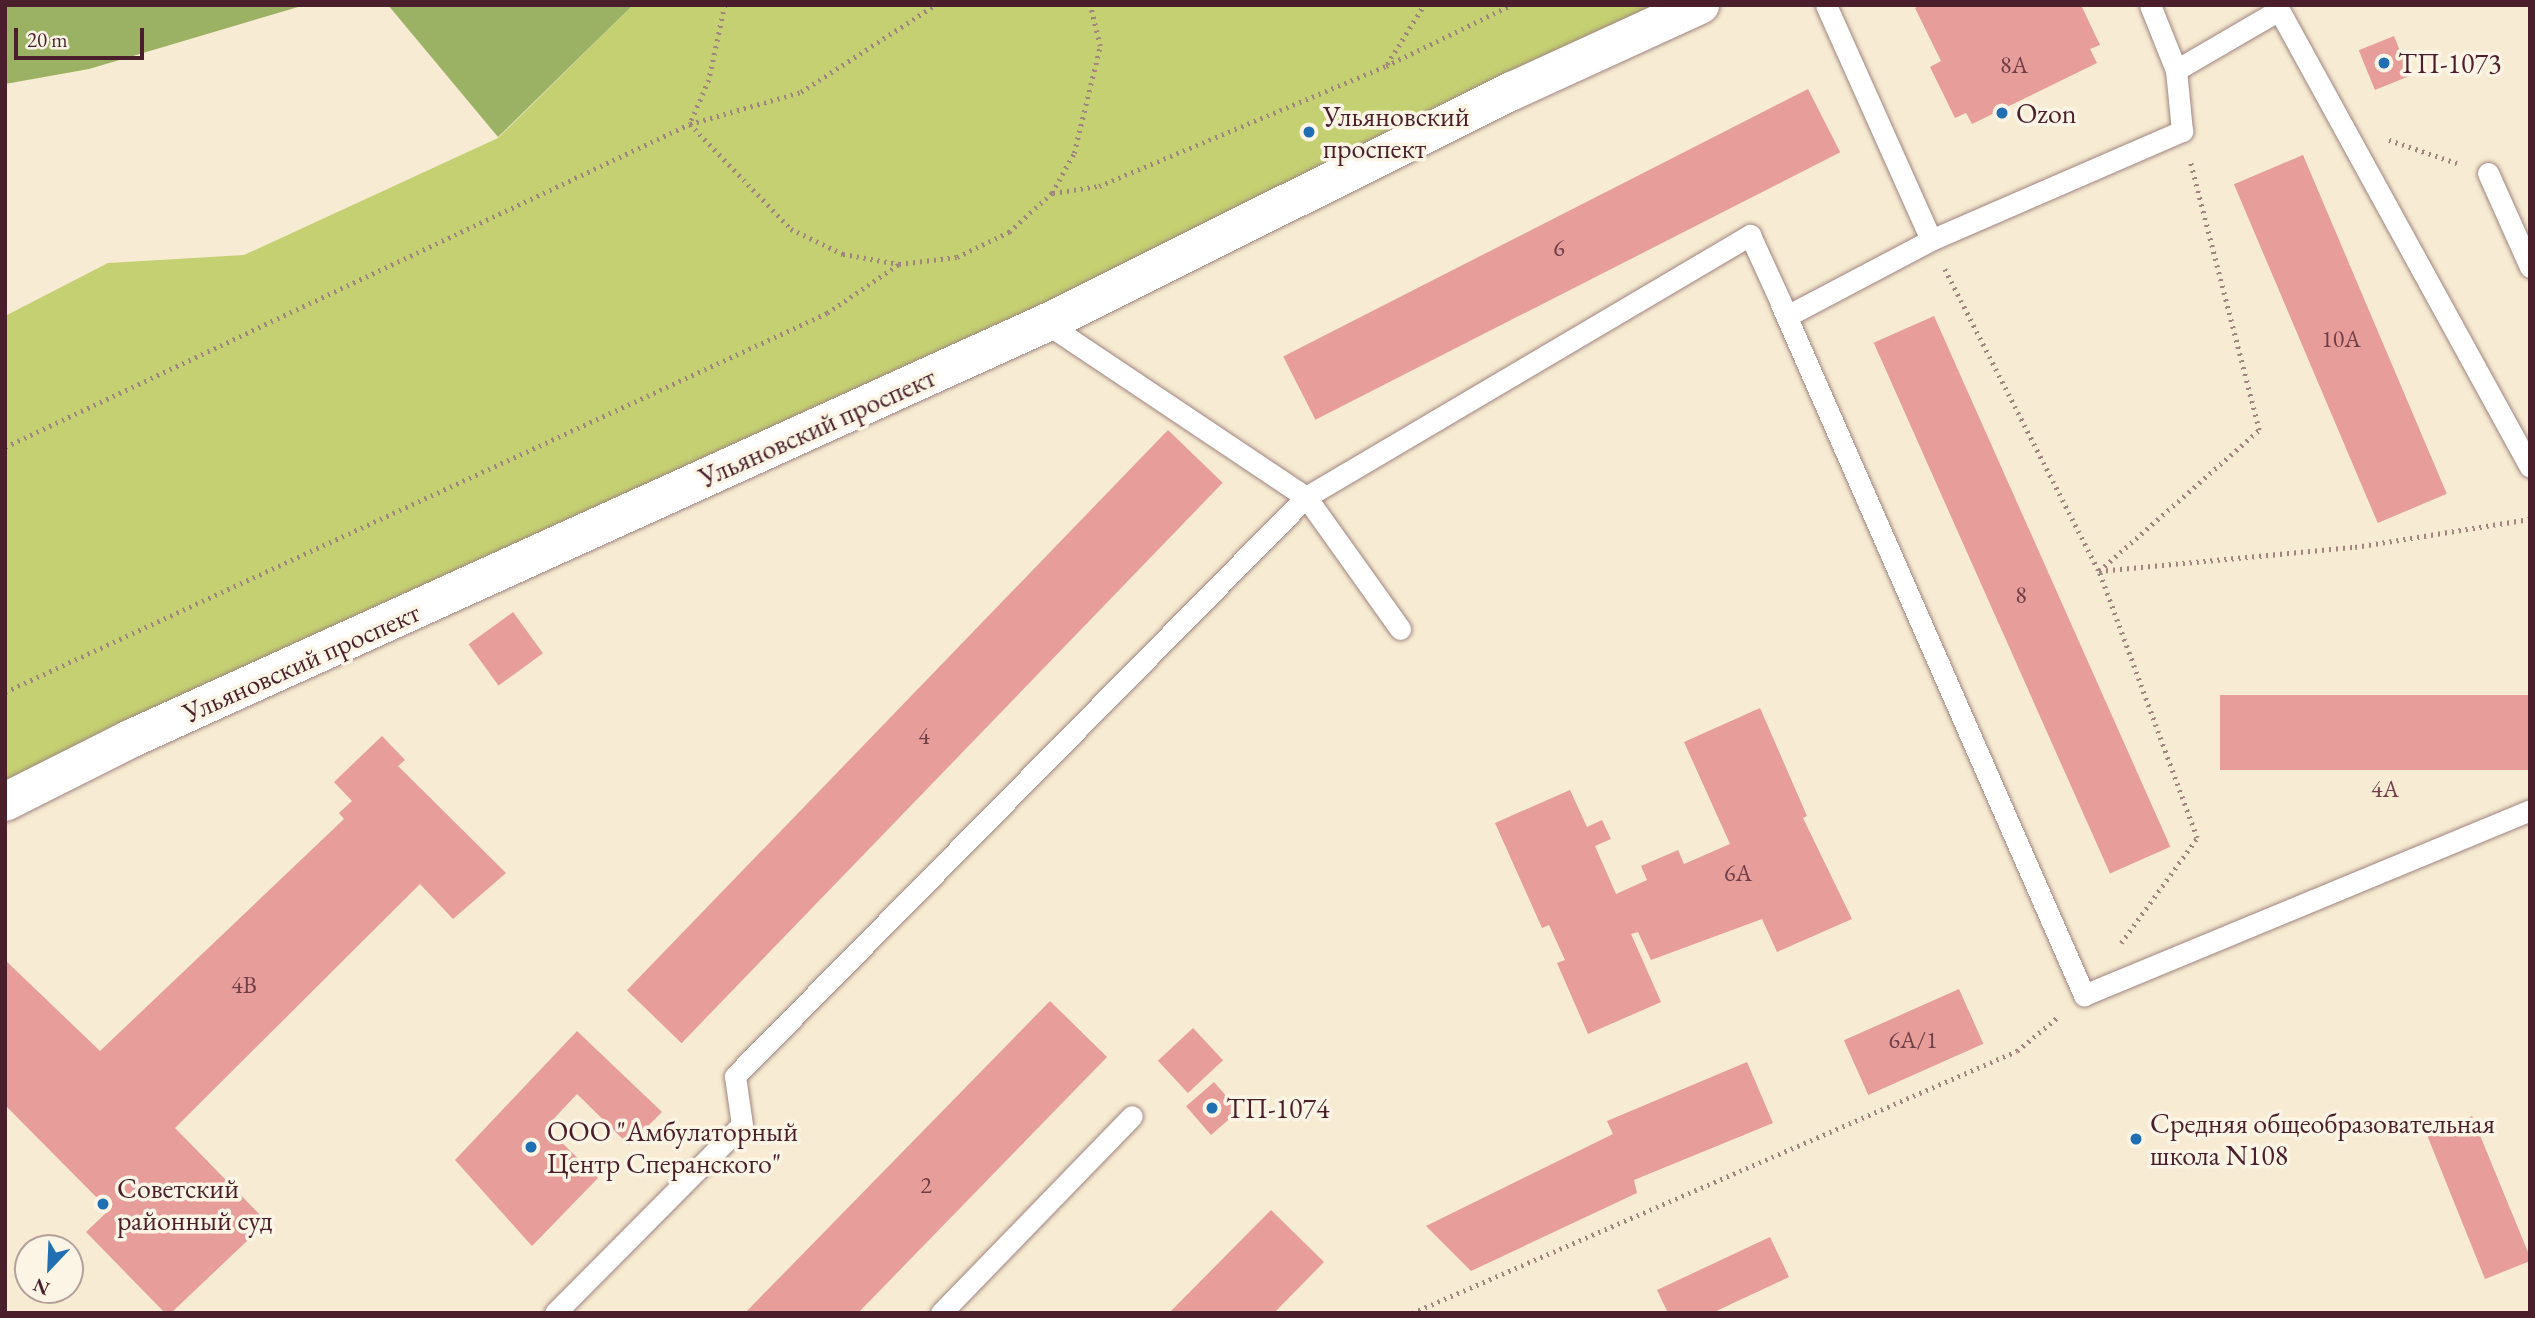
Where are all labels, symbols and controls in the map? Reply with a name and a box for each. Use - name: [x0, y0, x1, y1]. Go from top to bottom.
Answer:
- scale bar: [18, 14, 147, 58]
- text: 20 m: [27, 26, 68, 53]
- place label: ТП-1073: [2398, 46, 2501, 80]
- house number: 8А: [2000, 51, 2028, 79]
- marker: ТП-1073: [2376, 55, 2392, 71]
- place label: Ozon: [2016, 96, 2077, 130]
- place label: Ульяновский проспект: [1323, 99, 1470, 165]
- marker: Ozon: [1994, 105, 2010, 121]
- marker: Ульяновский проспект: [1301, 124, 1317, 140]
- house number: 6: [1553, 234, 1565, 262]
- house number: 10А: [2321, 325, 2361, 353]
- street label: Ульяновский проспект: [693, 360, 941, 494]
- house number: 8: [2015, 581, 2027, 609]
- street label: Ульяновский проспект: [177, 595, 425, 729]
- house number: 4: [918, 722, 930, 750]
- house number: 4А: [2371, 775, 2399, 803]
- house number: 6А: [1724, 859, 1752, 887]
- house number: 4В: [231, 971, 257, 999]
- house number: 6А/1: [1888, 1026, 1938, 1054]
- place label: ТП-1074: [1226, 1091, 1329, 1125]
- marker: ТП-1074: [1204, 1100, 1220, 1116]
- place label: Средняя общеобразовательная школа N108: [2150, 1106, 2495, 1172]
- place label: ООО "Амбулаторный Центр Сперанского": [547, 1114, 798, 1180]
- marker: Средняя общеобразовательная школа N108: [2128, 1131, 2144, 1147]
- marker: ООО "Амбулаторный Центр Сперанского": [521, 1137, 541, 1157]
- place label: Советский районный суд: [117, 1171, 273, 1237]
- house number: 2: [920, 1171, 932, 1199]
- marker: Советский районный суд: [95, 1196, 111, 1212]
- north arrow: [14, 1234, 84, 1304]
- text: N: [29, 1272, 53, 1301]

